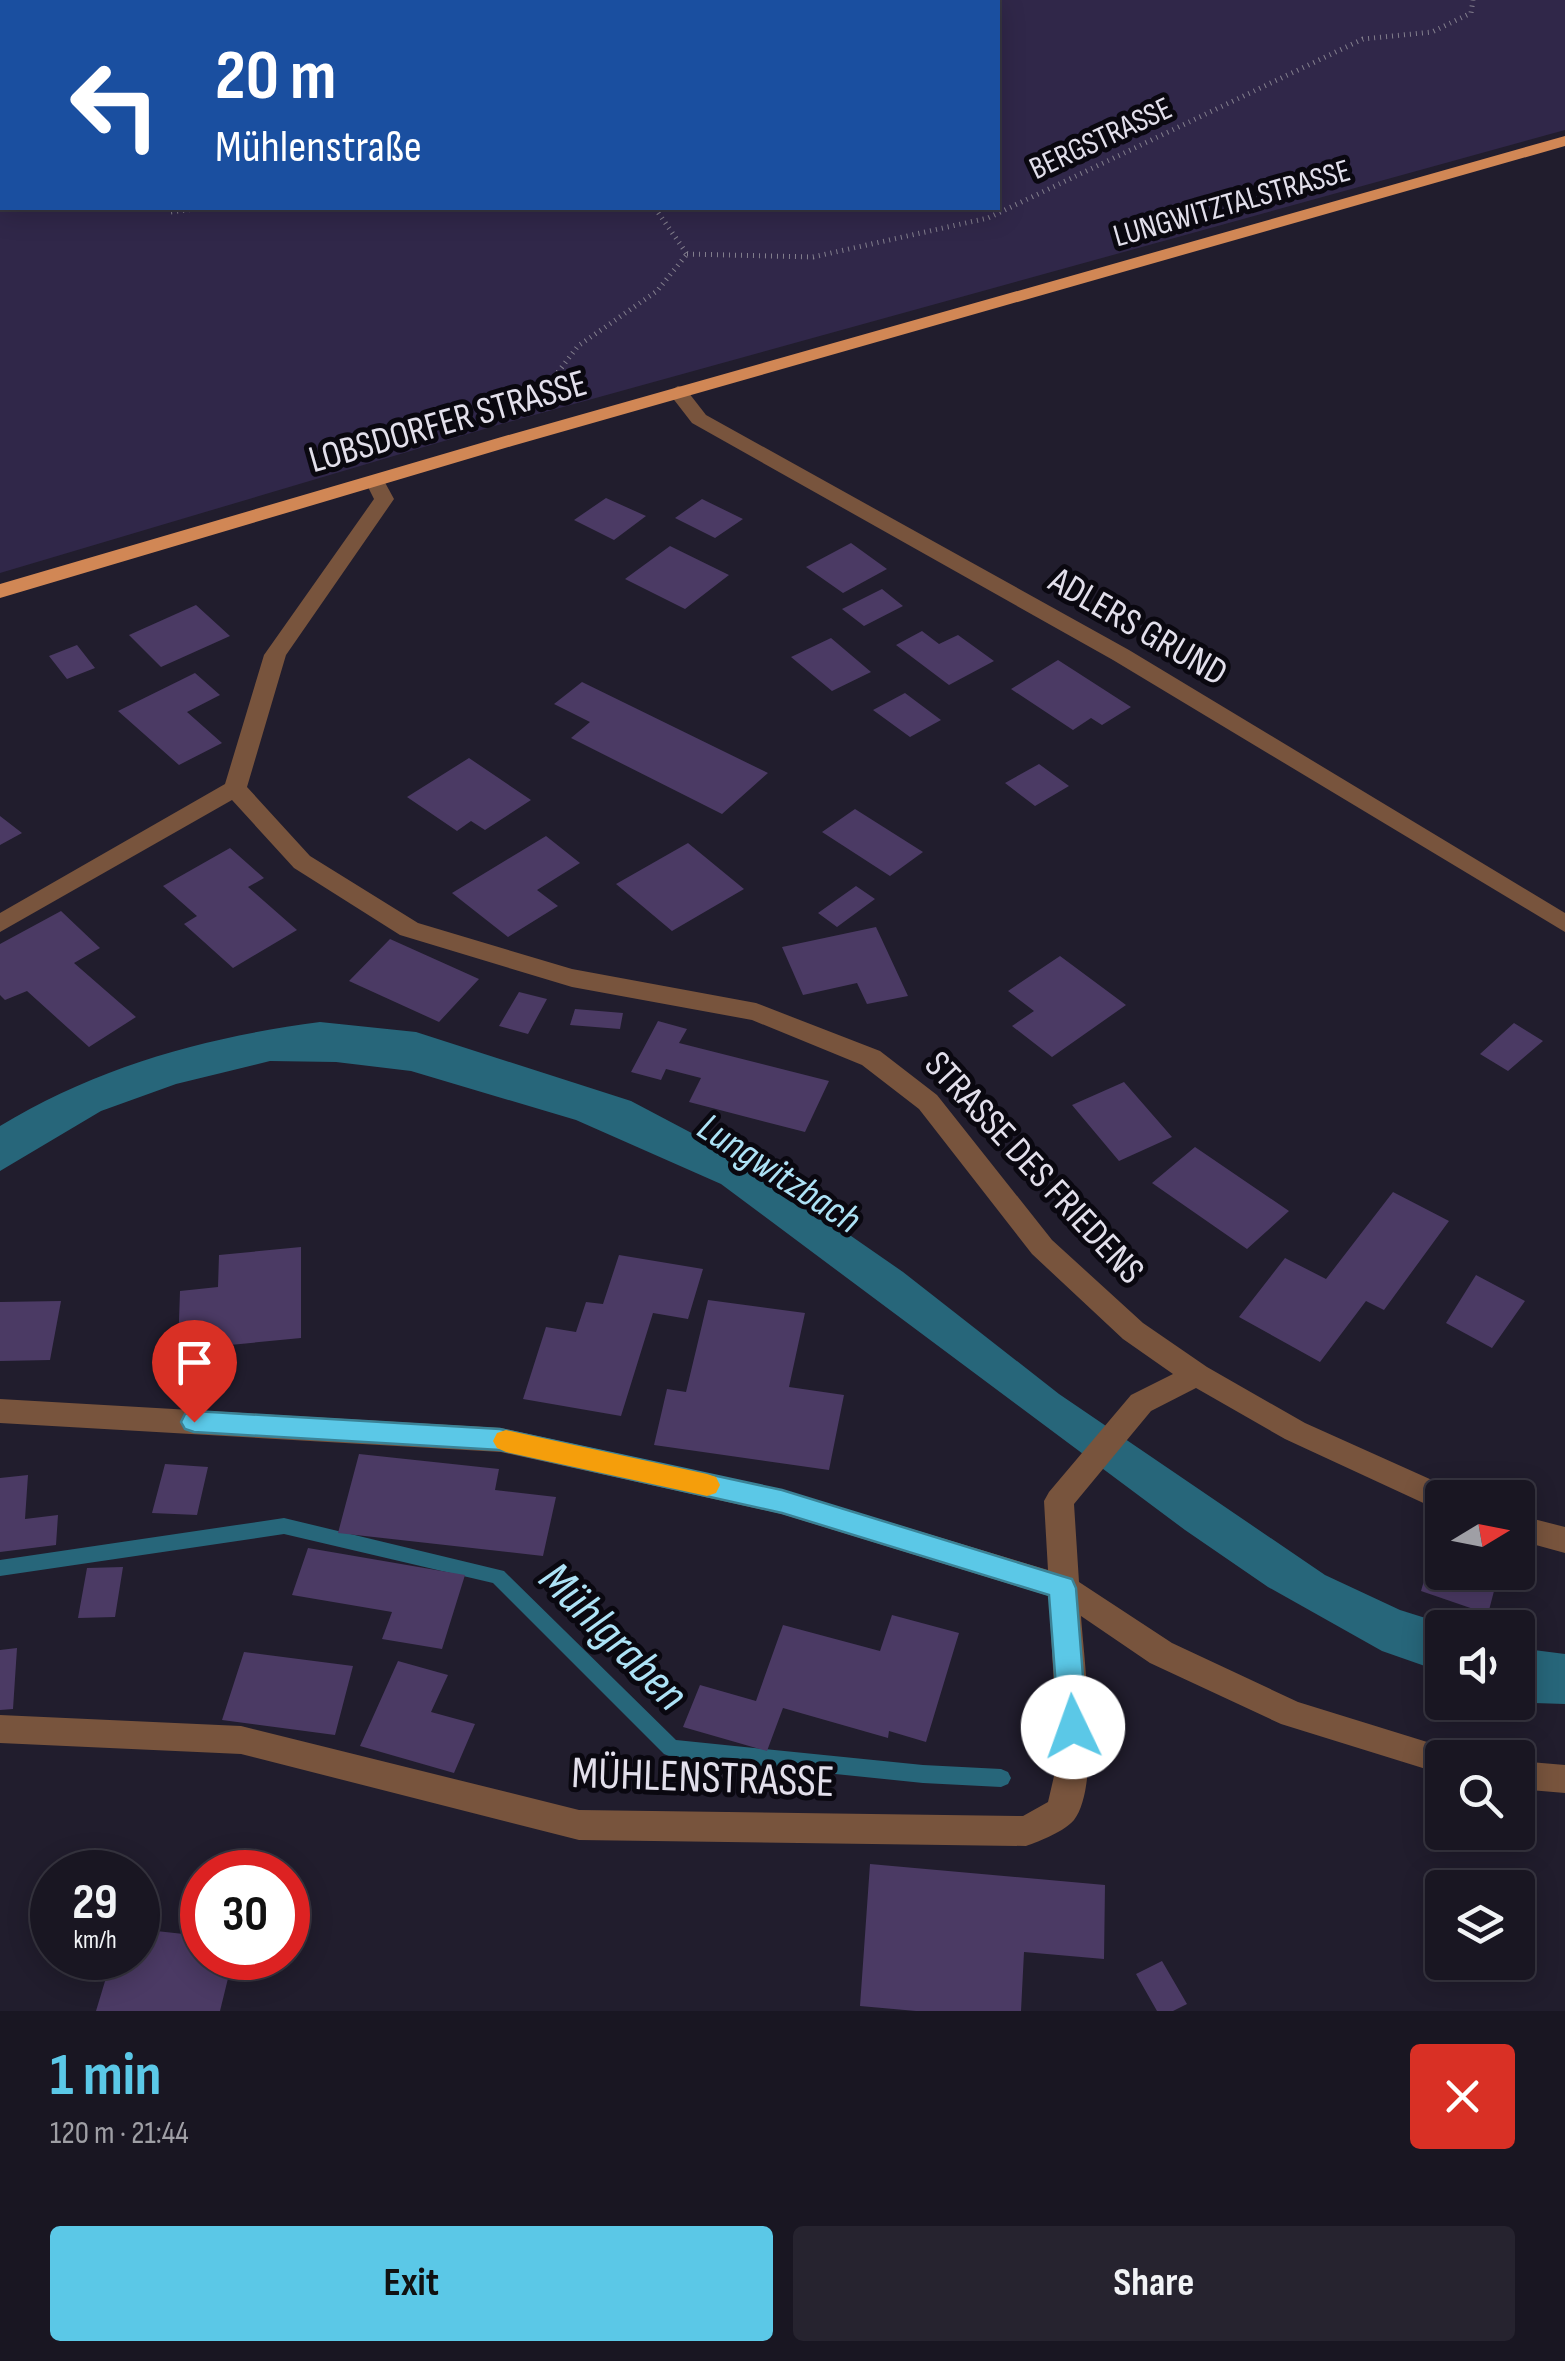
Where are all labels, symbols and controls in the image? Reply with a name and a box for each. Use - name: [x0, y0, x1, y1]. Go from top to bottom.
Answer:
- text: 20 m: [215, 35, 336, 119]
- icon: left: [50, 40, 180, 170]
- street label: BERGSTRASSE: [1024, 89, 1178, 189]
- text: Mühlenstraße: [215, 120, 422, 175]
- street label: LUNGWITZTALSTRASSE: [1109, 152, 1355, 256]
- street label: LOBSDORFER STRASSE: [304, 361, 592, 483]
- street label: ADLERS GRUND: [1040, 558, 1235, 696]
- street label: STRASSE DES FRIEDENS: [915, 1043, 1153, 1293]
- water label: Lungwitzbach: [689, 1104, 869, 1244]
- pin: [152, 1320, 237, 1423]
- icon: arrive: [167, 1335, 222, 1390]
- north arrow: [1425, 1480, 1535, 1590]
- map controls: [1425, 1480, 1535, 1980]
- water label: Mühlgraben: [527, 1551, 699, 1723]
- button: sound: [1425, 1610, 1535, 1720]
- position arrow: [1021, 1675, 1125, 1779]
- button: search: [1425, 1740, 1535, 1850]
- street label: MÜHLENSTRASSE: [570, 1746, 836, 1810]
- speed limit sign: 30: [180, 1850, 310, 1980]
- button: layers: [1425, 1870, 1535, 1980]
- text: 29: [72, 1873, 118, 1933]
- text: km/h: [73, 1925, 117, 1956]
- text: 1 min: [50, 2040, 162, 2112]
- button: close: [1410, 2044, 1515, 2149]
- text: 120 m · 21:44: [50, 2114, 189, 2153]
- button: Exit: [50, 2226, 773, 2341]
- button: Share: [793, 2226, 1515, 2341]

